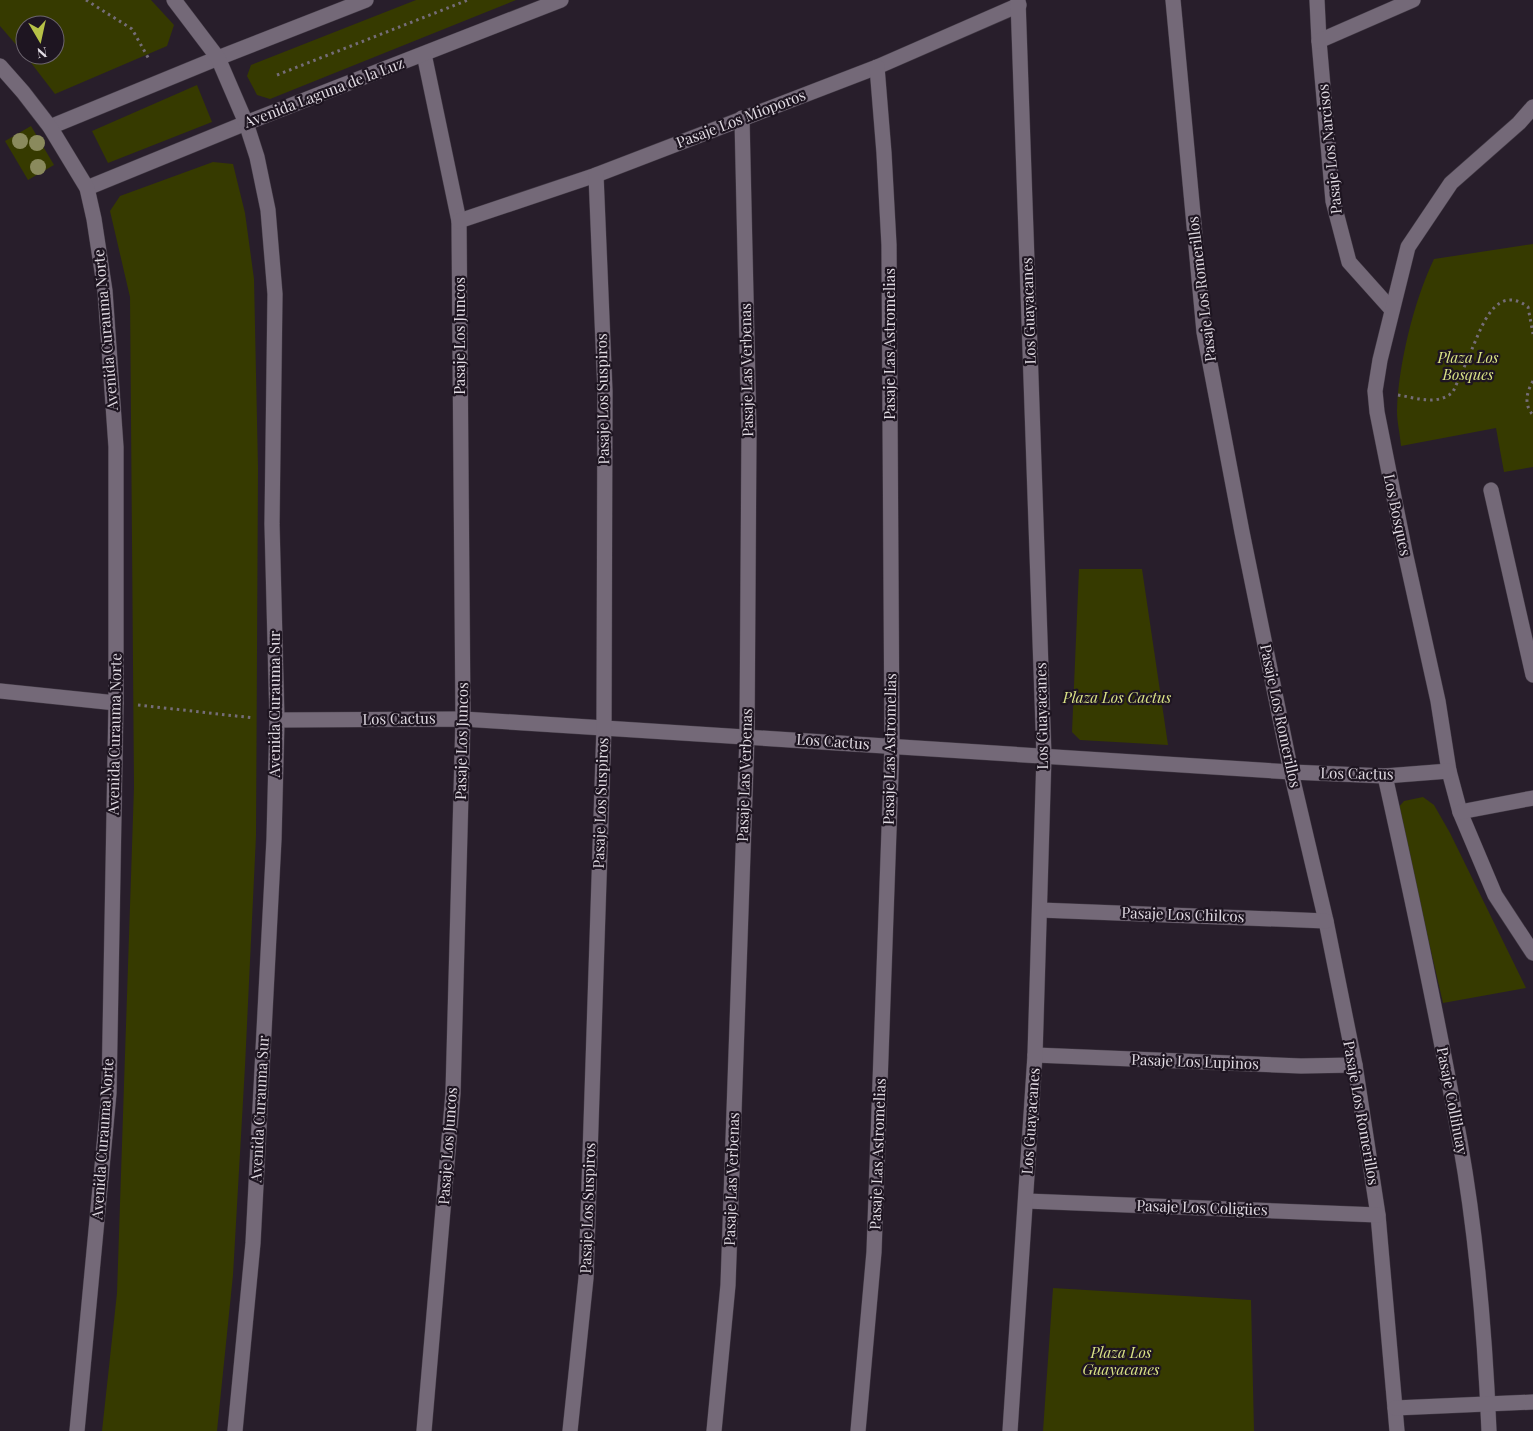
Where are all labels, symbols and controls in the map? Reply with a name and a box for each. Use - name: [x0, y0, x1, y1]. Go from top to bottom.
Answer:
- north arrow: [15, 15, 65, 65]
- text: N: [36, 43, 49, 64]
- street label: Avenida Laguna de la Luz: [240, 52, 406, 132]
- street label: Pasaje Los Narcisos: [1312, 83, 1346, 215]
- street label: Pasaje Los Mioporos: [673, 84, 808, 152]
- street label: Pasaje Los Romerillos: [1182, 215, 1220, 363]
- street label: Avenida Curauma Norte: [88, 249, 122, 412]
- street label: Los Guayacanes: [1016, 257, 1040, 365]
- street label: Pasaje Las Astromelias: [879, 268, 899, 420]
- street label: Pasaje Los Juncos: [449, 277, 469, 395]
- street label: Pasaje Las Verbenas: [735, 303, 757, 437]
- street label: Pasaje Los Suspiros: [591, 333, 613, 465]
- park label: Plaza Los Bosques: [1437, 347, 1499, 384]
- street label: Los Bosques: [1380, 472, 1416, 558]
- street label: Avenida Curauma Sur: [264, 630, 284, 779]
- street label: Pasaje Los Romerillos: [1256, 642, 1306, 789]
- street label: Avenida Curauma Norte: [103, 653, 125, 816]
- street label: Los Guayacanes: [1030, 662, 1052, 770]
- street label: Pasaje Las Astromelias: [878, 673, 900, 825]
- street label: Pasaje Los Juncos: [450, 682, 472, 800]
- park label: Plaza Los Cactus: [1062, 687, 1171, 707]
- street label: Los Cactus: [362, 707, 436, 729]
- street label: Pasaje Las Verbenas: [732, 708, 756, 842]
- street label: Los Cactus: [796, 728, 870, 754]
- street label: Pasaje Los Suspiros: [588, 737, 612, 869]
- street label: Los Cactus: [1320, 762, 1394, 784]
- street label: Pasaje Los Chilcos: [1121, 902, 1245, 926]
- street label: Avenida Curauma Sur: [245, 1035, 273, 1184]
- street label: Pasaje Los Romerillos: [1339, 1039, 1385, 1187]
- street label: Pasaje Collihuay: [1433, 1045, 1473, 1157]
- street label: Pasaje Los Lupinos: [1131, 1049, 1259, 1073]
- street label: Avenida Curauma Norte: [86, 1058, 118, 1221]
- street label: Los Guayacanes: [1016, 1067, 1044, 1175]
- street label: Pasaje Las Astromelias: [864, 1078, 890, 1230]
- street label: Pasaje Los Juncos: [433, 1087, 461, 1205]
- street label: Pasaje Las Verbenas: [719, 1112, 743, 1246]
- street label: Pasaje Los Suspiros: [575, 1142, 599, 1274]
- street label: Pasaje Los Coligües: [1136, 1195, 1268, 1219]
- park label: Plaza Los Guayacanes: [1082, 1342, 1160, 1379]

